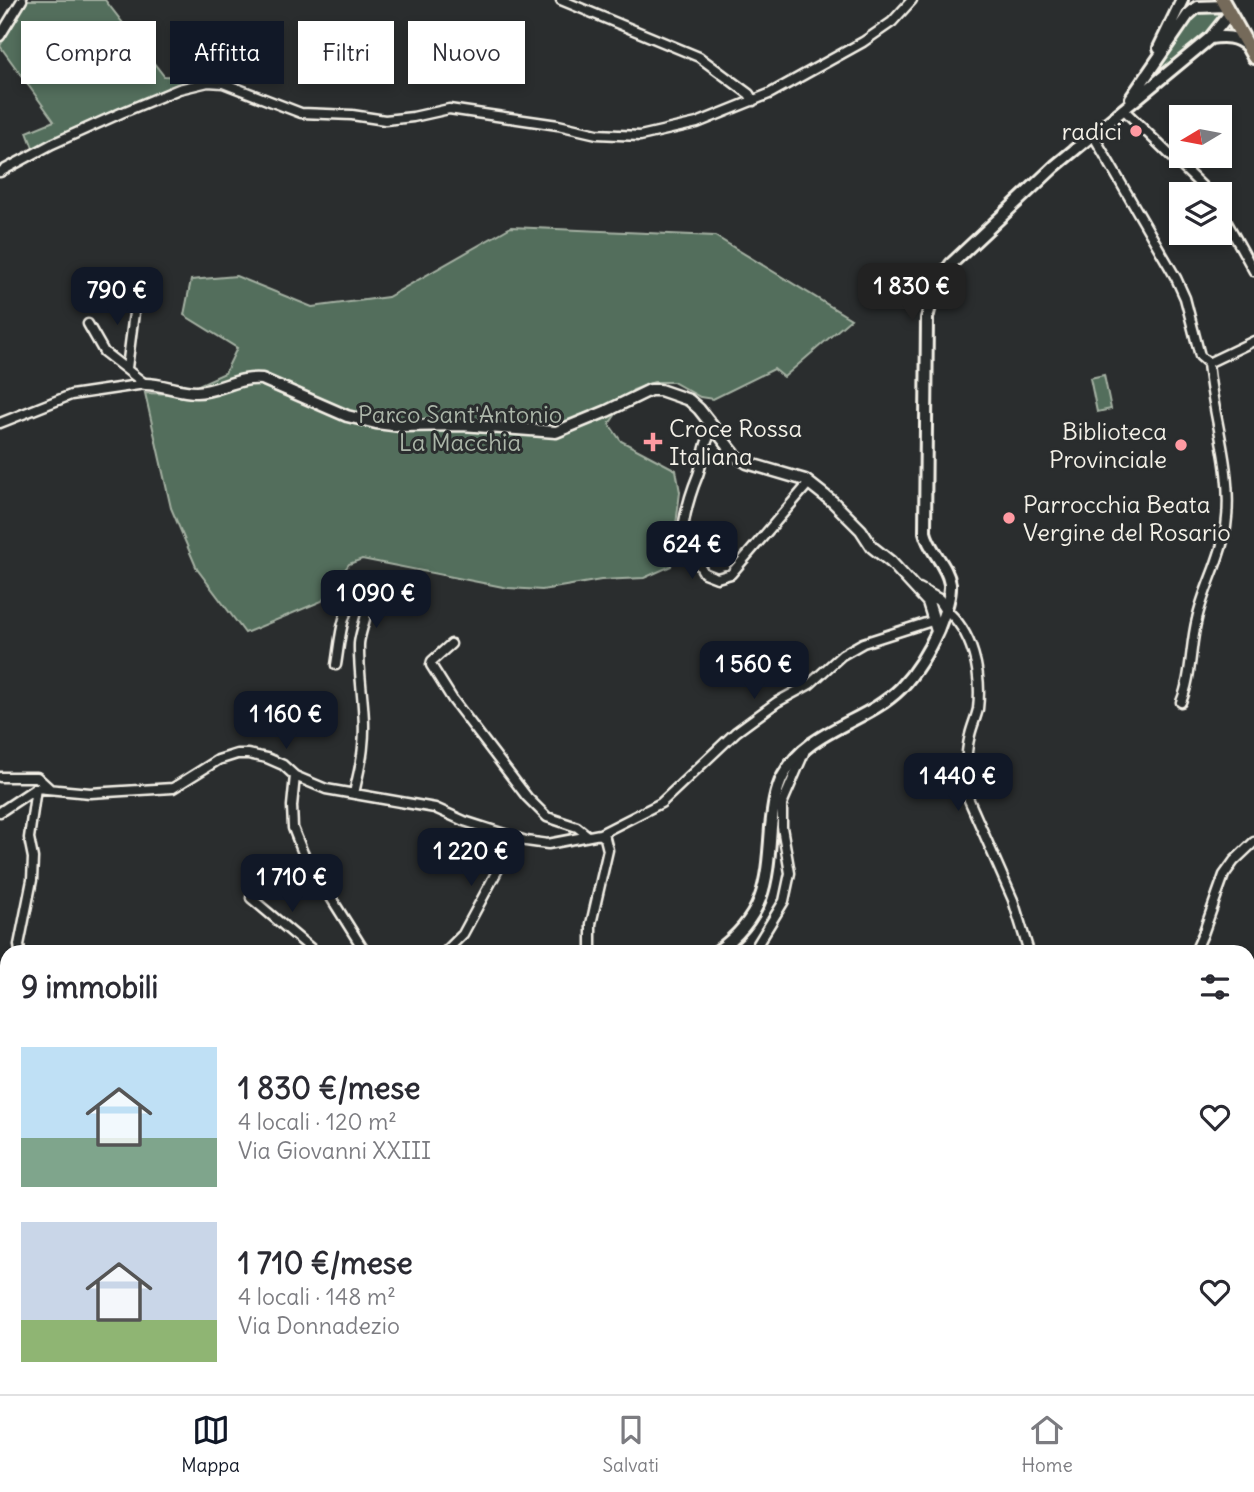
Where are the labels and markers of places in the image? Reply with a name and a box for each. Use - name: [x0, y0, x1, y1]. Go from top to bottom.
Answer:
- place label: radici: [1062, 116, 1122, 146]
- marker: radici: [1128, 123, 1144, 139]
- pin: 1 830 €: [847, 264, 977, 323]
- pin: 790 €: [68, 268, 166, 327]
- place label: Croce Rossa Italiana: [669, 413, 802, 471]
- place label: Biblioteca Provinciale: [1049, 416, 1167, 474]
- marker: Croce Rossa Italiana: [643, 432, 663, 452]
- marker: Biblioteca Provinciale: [1173, 437, 1189, 453]
- place label: Parrocchia Beata Vergine del Rosario: [1023, 489, 1231, 547]
- marker: Parrocchia Beata Vergine del Rosario: [1001, 510, 1017, 526]
- pin: 624 €: [643, 522, 741, 581]
- pin: 1 090 €: [311, 570, 441, 630]
- pin: 1 560 €: [689, 642, 819, 701]
- pin: 1 160 €: [221, 692, 351, 751]
- pin: 1 440 €: [893, 754, 1023, 813]
- pin: 1 220 €: [406, 828, 536, 888]
- pin: 1 710 €: [227, 855, 357, 914]

